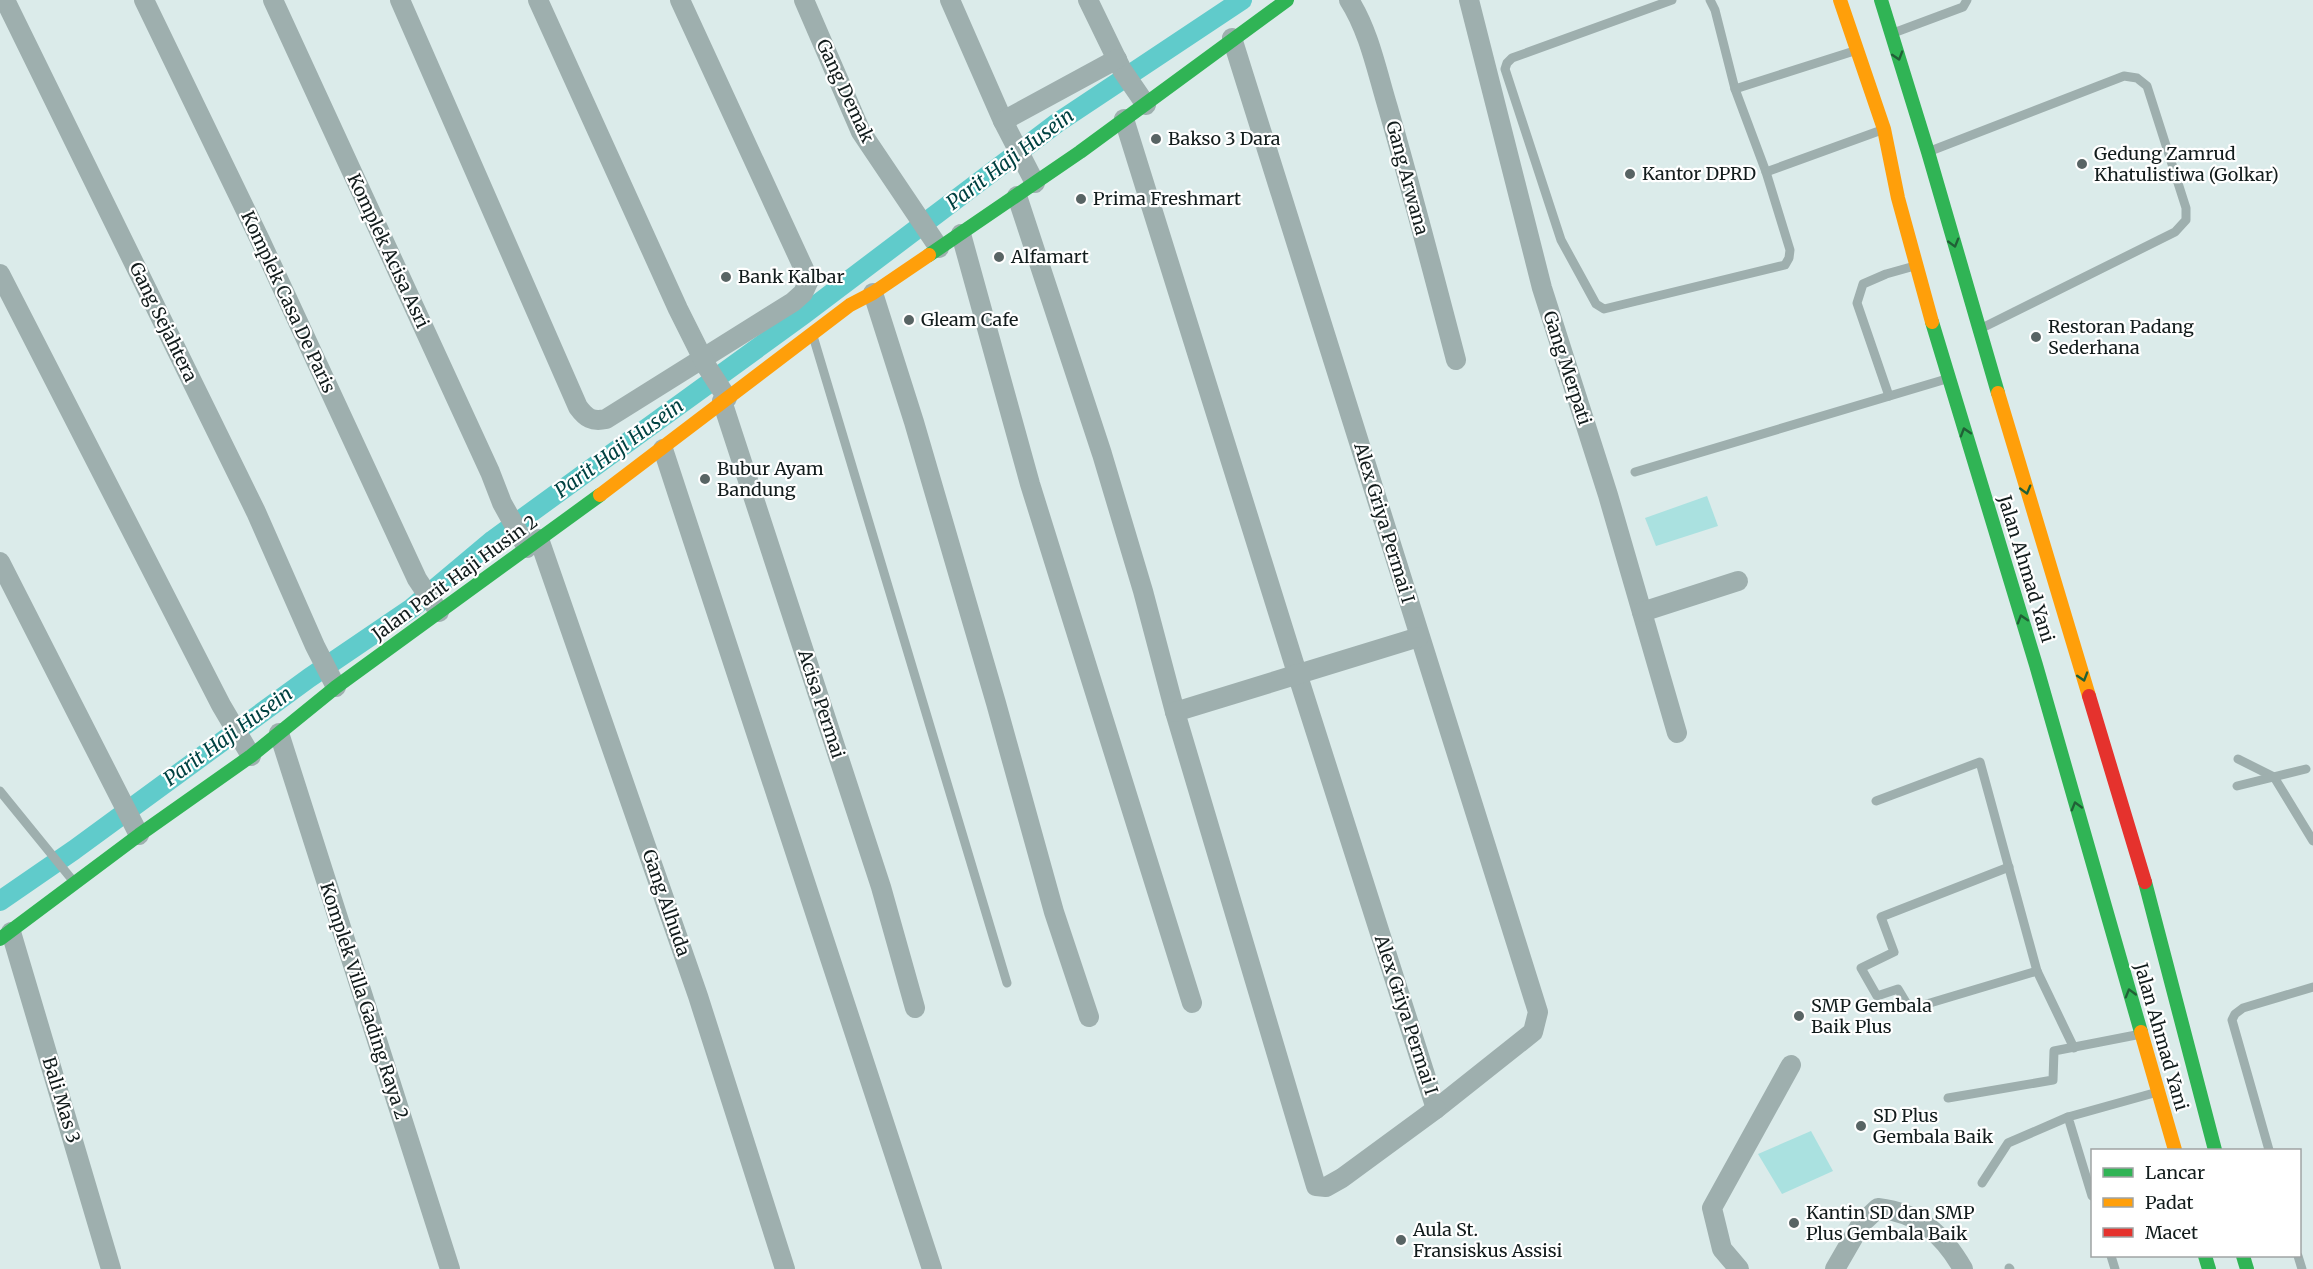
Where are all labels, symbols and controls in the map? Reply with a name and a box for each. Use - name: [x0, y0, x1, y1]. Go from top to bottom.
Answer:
- street label: Gang Demak: [811, 35, 880, 147]
- one-way arrow: [1890, 50, 1903, 61]
- water label: Parit Haji Husein: [941, 103, 1078, 215]
- street label: Gang Arwana: [1381, 118, 1434, 238]
- place label: Bakso 3 Dara: [1168, 127, 1281, 150]
- marker: Bakso 3 Dara: [1149, 132, 1163, 146]
- place label: Gedung Zamrud Khatulistiwa (Golkar): [2094, 142, 2279, 186]
- marker: Gedung Zamrud Khatulistiwa (Golkar): [2075, 157, 2089, 171]
- place label: Kantor DPRD: [1642, 162, 1756, 185]
- marker: Kantor DPRD: [1623, 167, 1637, 181]
- street label: Komplek Acisa Asri: [343, 170, 434, 332]
- place label: Prima Freshmart: [1093, 187, 1241, 210]
- marker: Prima Freshmart: [1074, 192, 1088, 206]
- street label: Komplek Casa De Paris: [236, 207, 341, 397]
- one-way arrow: [1947, 237, 1959, 248]
- place label: Alfamart: [1010, 245, 1089, 268]
- marker: Alfamart: [992, 250, 1006, 264]
- street label: Gang Sejahtera: [125, 258, 202, 386]
- place label: Bank Kalbar: [738, 265, 845, 288]
- marker: Bank Kalbar: [719, 270, 733, 284]
- place label: Gleam Cafe: [921, 308, 1018, 331]
- street label: Gang Merpati: [1538, 308, 1597, 428]
- marker: Gleam Cafe: [902, 313, 916, 327]
- place label: Restoran Padang Sederhana: [2048, 315, 2194, 359]
- marker: Restoran Padang Sederhana: [2029, 330, 2043, 344]
- water label: Parit Haji Husein: [549, 392, 688, 503]
- one-way arrow: [1960, 427, 1972, 438]
- street label: Alex Griya Permai I: [1349, 439, 1420, 606]
- place label: Bubur Ayam Bandung: [717, 457, 824, 501]
- marker: Bubur Ayam Bandung: [698, 472, 712, 486]
- one-way arrow: [2019, 484, 2031, 495]
- street label: Jalan Ahmad Yani: [1993, 492, 2060, 645]
- street label: Jalan Parit Haji Husin 2: [367, 510, 542, 646]
- one-way arrow: [2017, 614, 2029, 625]
- street label: Acisa Permai: [793, 646, 850, 761]
- one-way arrow: [2076, 671, 2088, 682]
- water label: Parit Haji Husein: [158, 680, 297, 791]
- one-way arrow: [2071, 801, 2083, 812]
- street label: Gang Alhuda: [637, 846, 696, 960]
- street label: Komplek Villa Gading Raya 2: [315, 879, 414, 1122]
- street label: Alex Griya Permai I: [1369, 931, 1443, 1098]
- street label: Jalan Ahmad Yani: [2129, 959, 2194, 1113]
- one-way arrow: [2125, 989, 2137, 999]
- place label: SMP Gembala Baik Plus: [1811, 994, 1932, 1038]
- marker: SMP Gembala Baik Plus: [1792, 1009, 1806, 1023]
- street label: Bali Mas 3: [37, 1054, 85, 1146]
- place label: SD Plus Gembala Baik: [1873, 1104, 1994, 1148]
- marker: SD Plus Gembala Baik: [1854, 1119, 1868, 1133]
- legend: [2091, 1149, 2301, 1257]
- text: Lancar: [2145, 1161, 2205, 1184]
- text: Padat: [2145, 1191, 2194, 1214]
- place label: Kantin SD dan SMP Plus Gembala Baik: [1806, 1201, 1975, 1245]
- marker: Kantin SD dan SMP Plus Gembala Baik: [1787, 1216, 1801, 1230]
- place label: Aula St. Fransiskus Assisi: [1412, 1218, 1562, 1262]
- text: Macet: [2145, 1221, 2198, 1244]
- marker: Aula St. Fransiskus Assisi: [1394, 1233, 1408, 1247]

